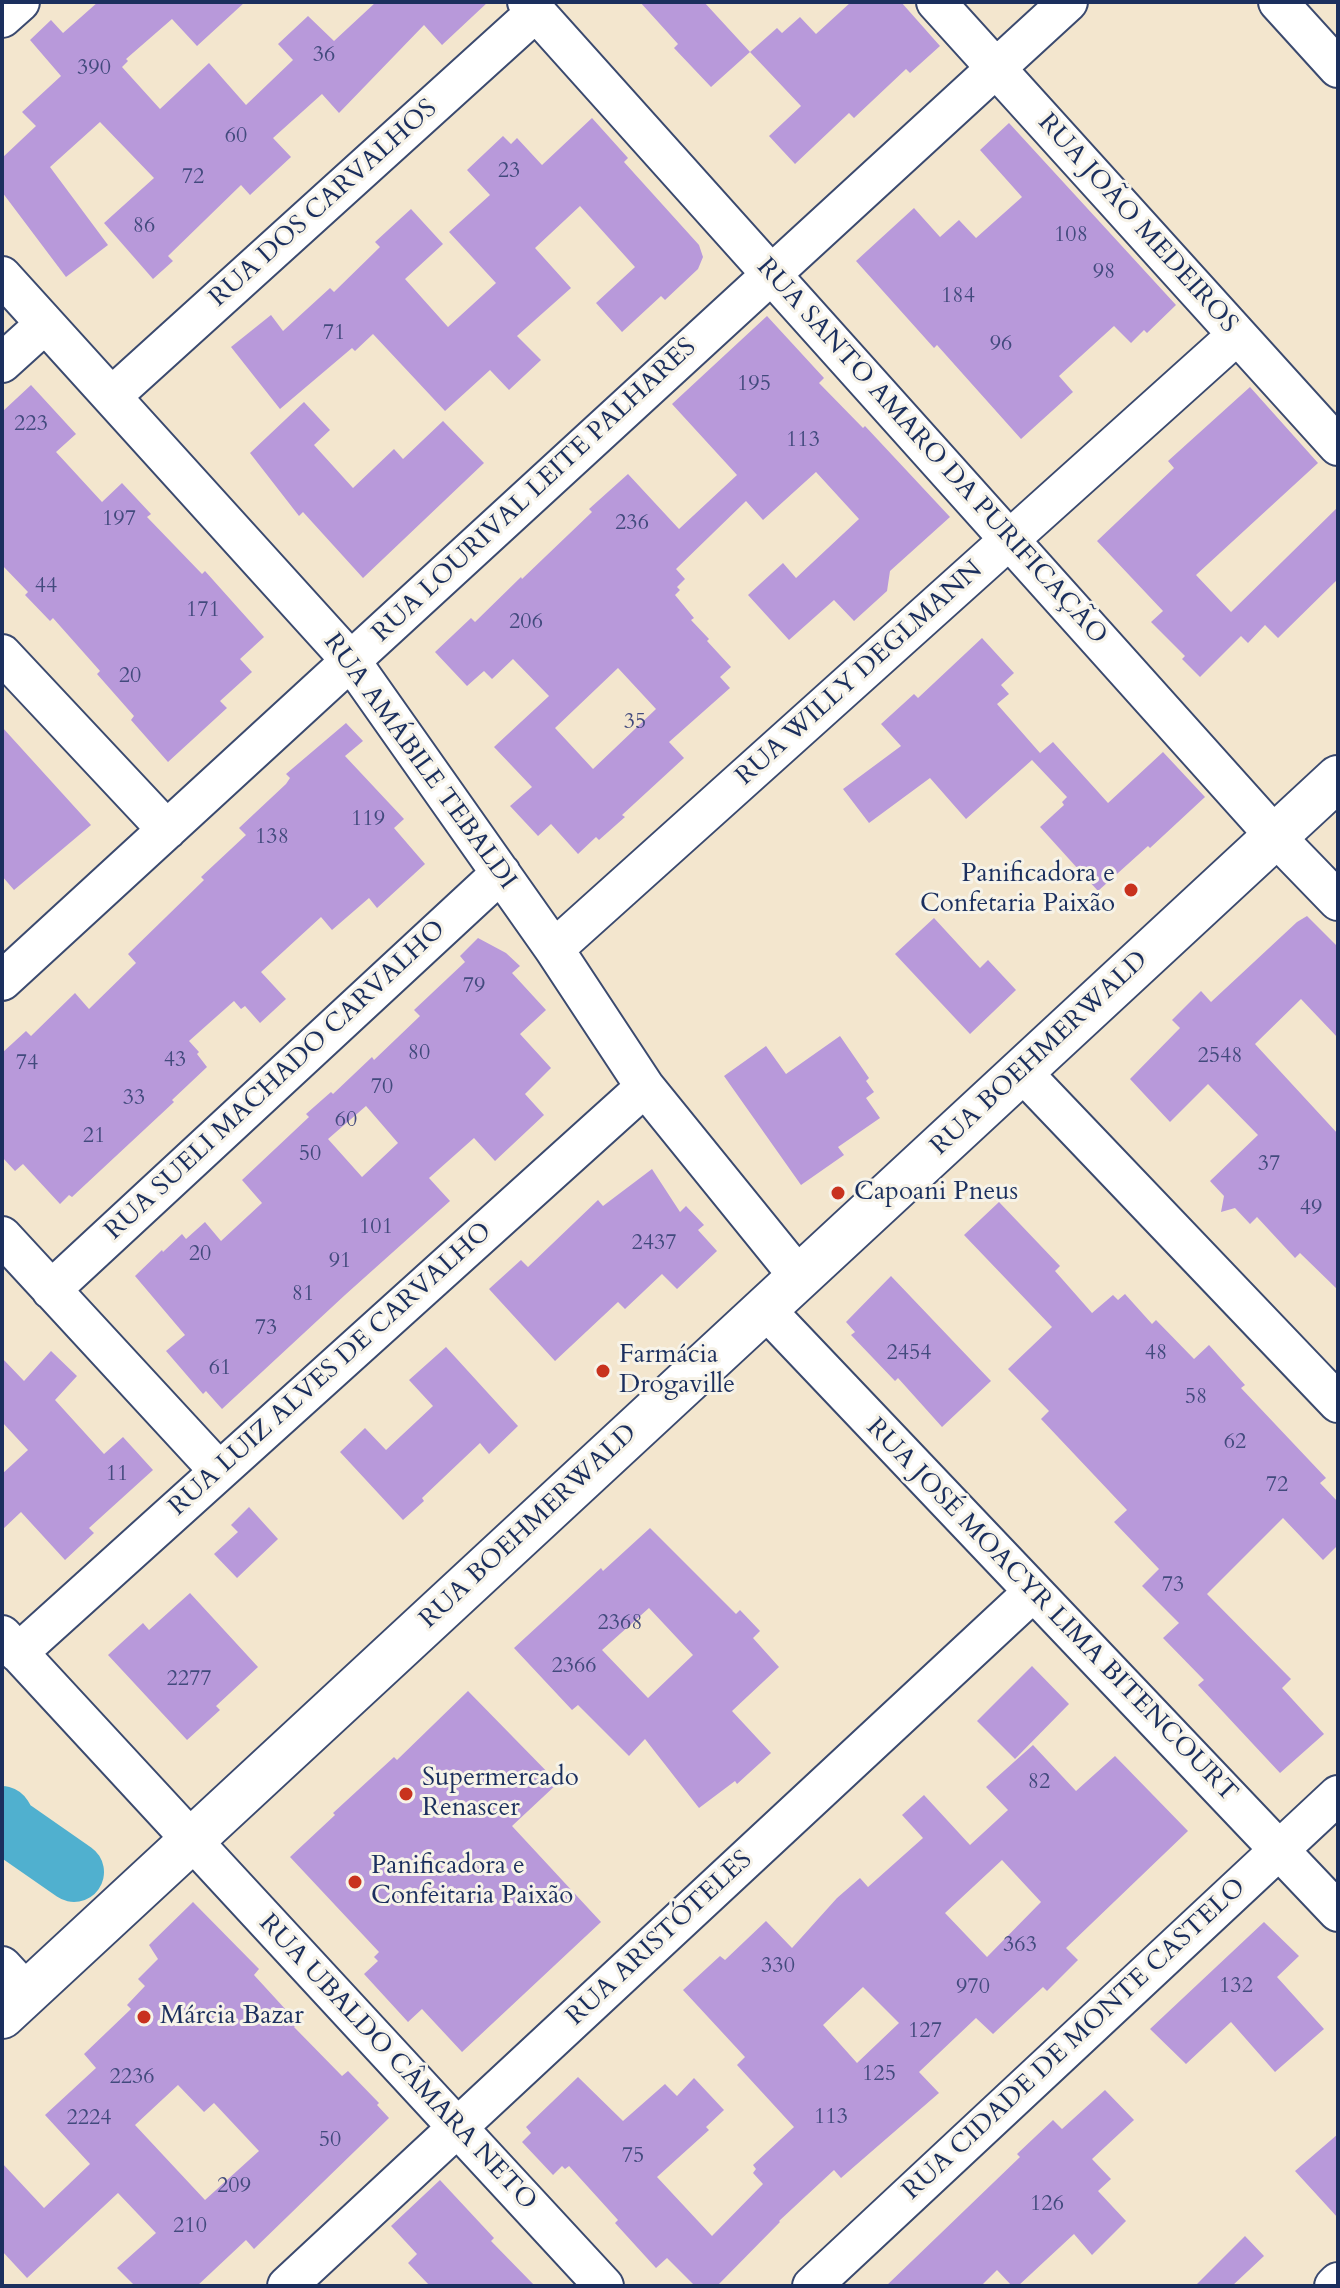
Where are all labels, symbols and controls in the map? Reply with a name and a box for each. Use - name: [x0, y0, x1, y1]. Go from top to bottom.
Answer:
- house number: 36: [313, 43, 335, 69]
- house number: 390: [77, 56, 111, 82]
- street label: RUA DOS CARVALHOS: [204, 94, 444, 314]
- street label: RUA JOÃO MEDEIROS: [1030, 108, 1244, 340]
- house number: 60: [225, 124, 247, 150]
- house number: 23: [498, 159, 520, 185]
- house number: 72: [182, 165, 204, 191]
- house number: 86: [133, 214, 155, 240]
- house number: 108: [1054, 223, 1088, 249]
- street label: RUA SANTO AMARO DA PURIFICAÇÃO: [749, 252, 1113, 652]
- house number: 98: [1093, 260, 1115, 286]
- house number: 184: [941, 284, 975, 310]
- house number: 71: [323, 321, 345, 347]
- house number: 96: [990, 332, 1012, 358]
- street label: RUA LOURIVAL LEITE PALHARES: [367, 333, 703, 649]
- house number: 195: [737, 372, 771, 398]
- house number: 223: [14, 412, 48, 438]
- house number: 113: [786, 428, 820, 454]
- house number: 197: [102, 507, 136, 533]
- house number: 236: [615, 511, 649, 537]
- street label: RUA WILLY DEGLMANN: [730, 555, 990, 793]
- house number: 44: [35, 574, 57, 600]
- house number: 171: [186, 598, 220, 624]
- house number: 206: [509, 610, 543, 636]
- street label: RUA AMÁBILE TEBALDI: [316, 628, 522, 896]
- house number: 20: [119, 664, 141, 690]
- house number: 35: [624, 710, 646, 736]
- house number: 119: [351, 807, 385, 833]
- house number: 138: [255, 825, 289, 851]
- place label: Panificadora e Confetaria Paixão: [920, 859, 1115, 920]
- marker: Panificadora e Confetaria Paixão: [1122, 881, 1140, 899]
- street label: RUA SUELI MACHADO CARVALHO: [99, 915, 453, 1247]
- street label: RUA BOEHMERWALD: [925, 945, 1155, 1163]
- house number: 79: [463, 974, 485, 1000]
- house number: 80: [408, 1041, 430, 1067]
- house number: 2548: [1197, 1044, 1243, 1070]
- house number: 43: [164, 1048, 186, 1074]
- house number: 74: [16, 1051, 38, 1077]
- house number: 70: [371, 1075, 393, 1101]
- house number: 33: [123, 1086, 145, 1112]
- house number: 60: [335, 1108, 357, 1134]
- house number: 21: [83, 1124, 105, 1150]
- house number: 50: [299, 1142, 321, 1168]
- house number: 37: [1258, 1152, 1280, 1178]
- place label: Capoani Pneus: [854, 1177, 1018, 1209]
- marker: Capoani Pneus: [829, 1184, 847, 1202]
- house number: 49: [1300, 1196, 1322, 1222]
- house number: 101: [359, 1215, 393, 1241]
- street label: RUA LUIZ ALVES DE CARVALHO: [163, 1217, 499, 1523]
- house number: 2437: [631, 1231, 677, 1257]
- house number: 20: [189, 1242, 211, 1268]
- house number: 91: [329, 1249, 351, 1275]
- house number: 81: [292, 1282, 314, 1308]
- house number: 73: [255, 1316, 277, 1342]
- place label: Farmácia Drogaville: [619, 1340, 735, 1402]
- house number: 2454: [886, 1341, 932, 1367]
- house number: 48: [1145, 1341, 1167, 1367]
- house number: 61: [209, 1356, 231, 1382]
- marker: Farmácia Drogaville: [594, 1362, 612, 1380]
- house number: 58: [1185, 1385, 1207, 1411]
- street label: RUA JOSÉ MOACYR LIMA BITENCOURT: [859, 1413, 1243, 1809]
- street label: RUA BOEHMERWALD: [414, 1418, 644, 1636]
- house number: 62: [1224, 1430, 1246, 1456]
- house number: 11: [106, 1462, 128, 1488]
- house number: 72: [1266, 1473, 1288, 1499]
- house number: 73: [1162, 1573, 1184, 1599]
- house number: 2368: [597, 1611, 643, 1637]
- house number: 2366: [551, 1654, 597, 1680]
- house number: 2277: [166, 1667, 212, 1693]
- place label: Supermercado Renascer: [422, 1763, 579, 1824]
- house number: 82: [1028, 1770, 1050, 1796]
- marker: Supermercado Renascer: [397, 1785, 415, 1803]
- street label: RUA ARISTÓTELES: [561, 1845, 759, 2033]
- place label: Panificadora e Confeitaria Paixão: [371, 1851, 573, 1912]
- marker: Panificadora e Confeitaria Paixão: [346, 1873, 364, 1891]
- street label: RUA CIDADE DE MONTE CASTELO: [897, 1873, 1253, 2207]
- street label: RUA UBALDO CÂMARA NETO: [252, 1909, 542, 2217]
- house number: 363: [1003, 1933, 1037, 1959]
- house number: 330: [761, 1954, 795, 1980]
- house number: 132: [1219, 1974, 1253, 2000]
- house number: 970: [956, 1975, 990, 2001]
- place label: Márcia Bazar: [160, 2001, 304, 2033]
- marker: Márcia Bazar: [135, 2008, 153, 2026]
- house number: 127: [908, 2019, 942, 2045]
- house number: 125: [862, 2062, 896, 2088]
- house number: 2236: [109, 2065, 155, 2091]
- house number: 113: [814, 2105, 848, 2131]
- house number: 2224: [66, 2106, 112, 2132]
- house number: 50: [319, 2128, 341, 2154]
- house number: 75: [622, 2144, 644, 2170]
- house number: 209: [217, 2174, 251, 2200]
- house number: 126: [1030, 2192, 1064, 2218]
- house number: 210: [173, 2214, 207, 2240]

